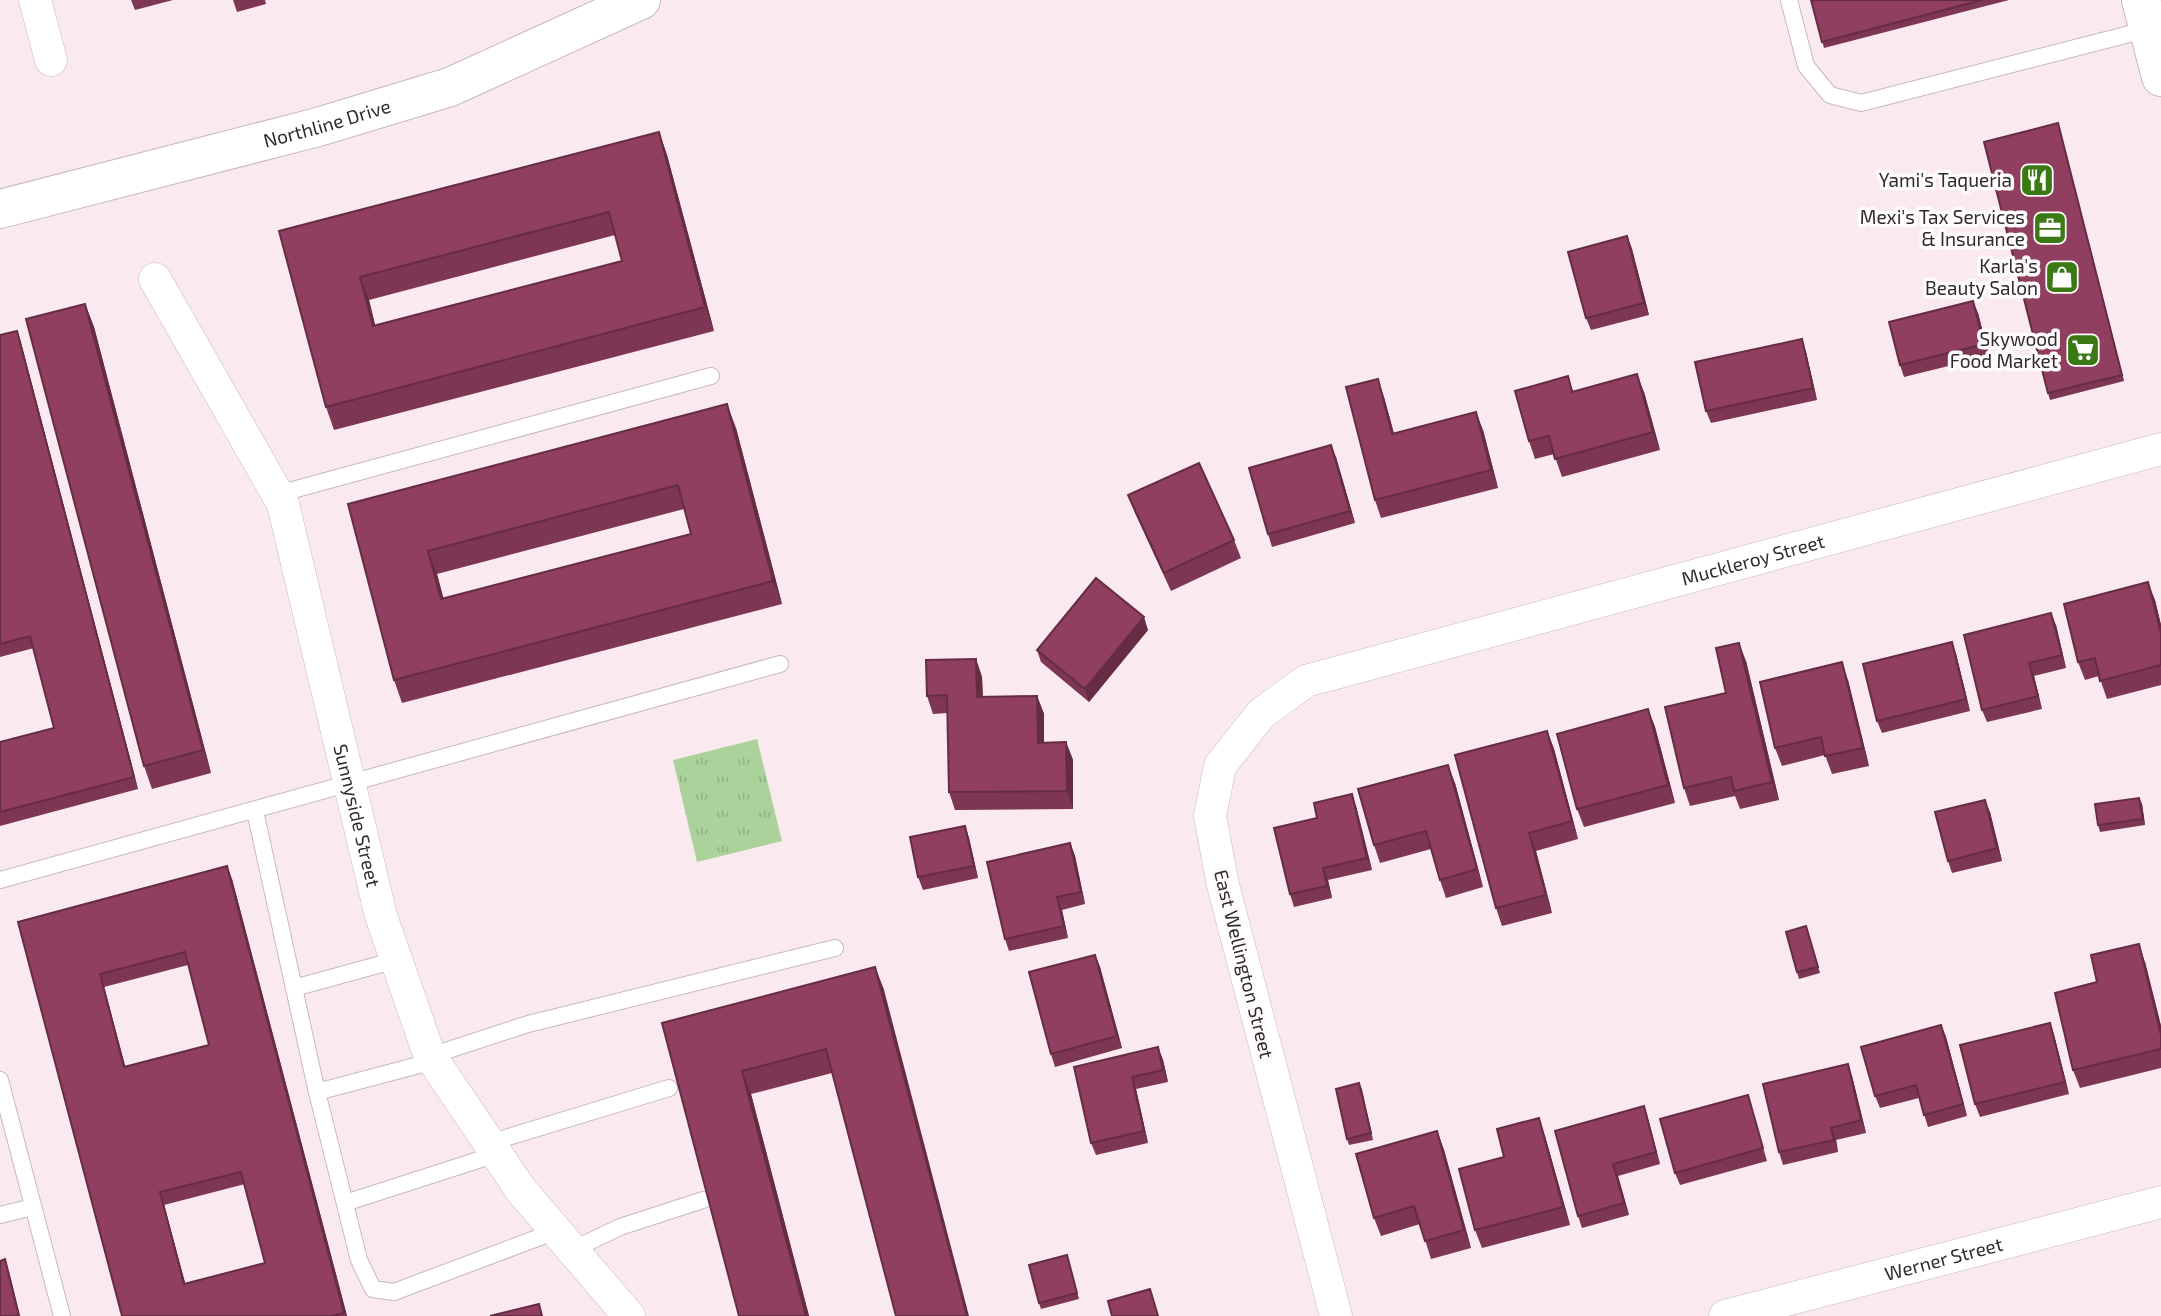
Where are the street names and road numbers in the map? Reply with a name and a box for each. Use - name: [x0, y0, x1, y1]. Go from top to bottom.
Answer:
- street label: Northline Drive: [261, 94, 393, 152]
- street label: Muckleroy Street: [1679, 529, 1827, 590]
- street label: Sunnyside Street: [329, 742, 386, 889]
- street label: East Wellington Street: [1210, 867, 1279, 1061]
- street label: Werner Street: [1882, 1232, 2005, 1285]

